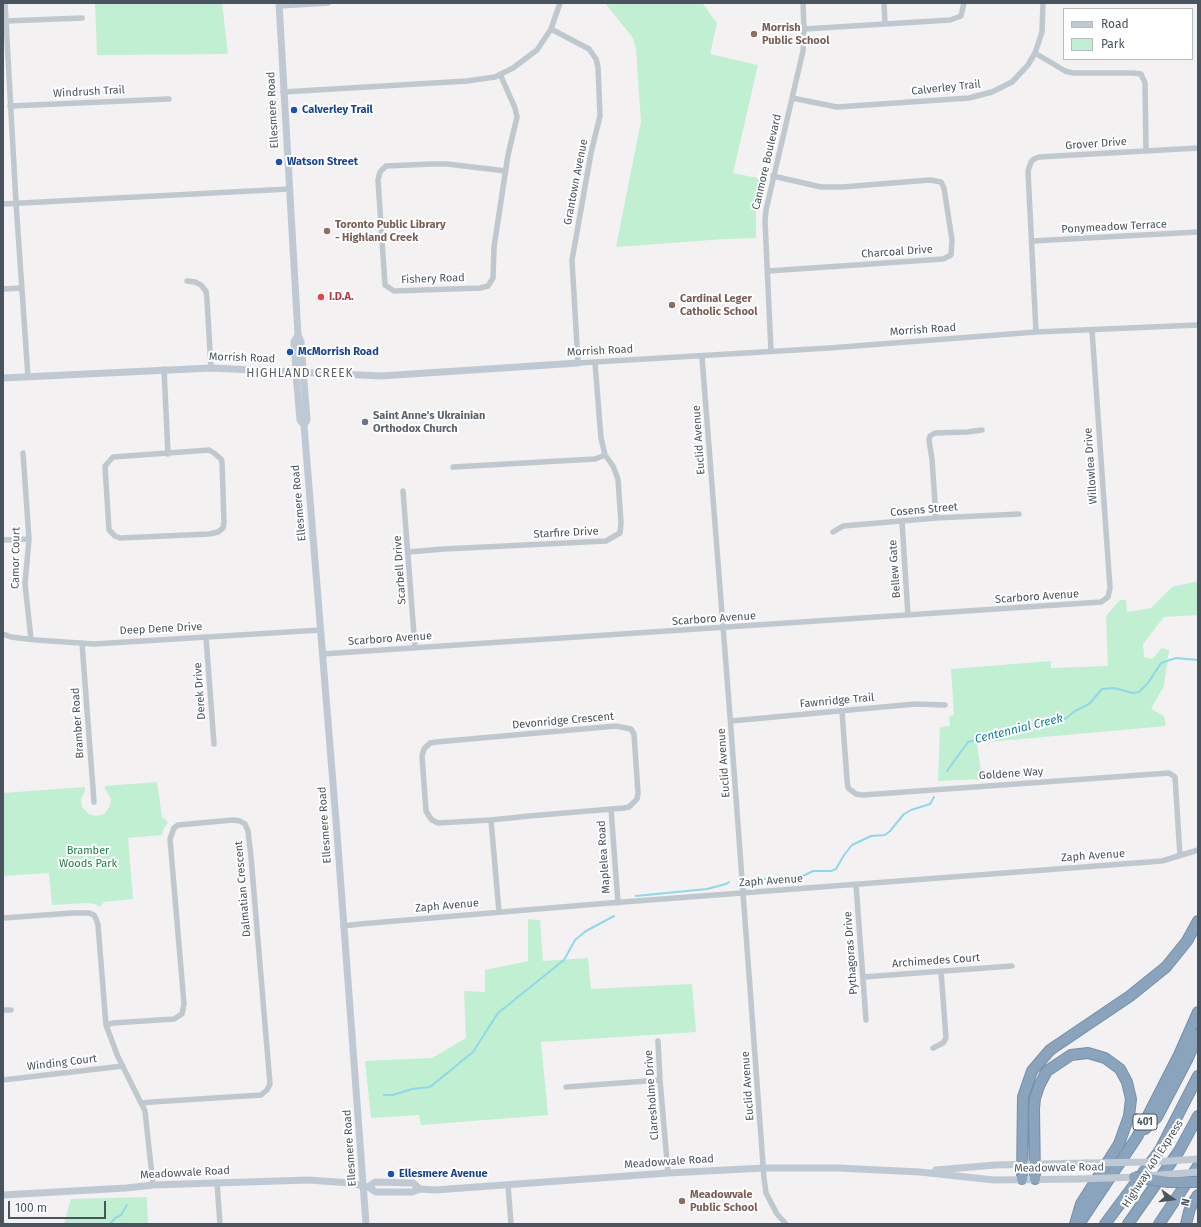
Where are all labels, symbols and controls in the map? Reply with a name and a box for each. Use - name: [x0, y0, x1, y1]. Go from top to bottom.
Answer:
- legend: [1063, 8, 1193, 60]
- text: Road: [1101, 17, 1129, 31]
- place label: Morrish Public School: [762, 21, 829, 47]
- marker: Morrish Public School: [749, 29, 759, 39]
- text: Park: [1101, 37, 1125, 51]
- street label: Ellesmere Road: [264, 71, 282, 149]
- street label: Calverley Trail: [911, 78, 981, 98]
- street label: Windrush Trail: [53, 84, 125, 100]
- place label: Calverley Trail: [302, 103, 373, 117]
- marker: Calverley Trail: [289, 105, 299, 115]
- street label: Canmore Boulevard: [750, 113, 784, 211]
- street label: Grover Drive: [1065, 135, 1127, 153]
- street label: Grantown Avenue: [561, 138, 591, 226]
- place label: Watson Street: [287, 155, 358, 169]
- marker: Watson Street: [274, 157, 284, 167]
- place label: Toronto Public Library - Highland Creek: [335, 218, 446, 244]
- street label: Ponymeadow Terrace: [1061, 218, 1167, 236]
- marker: Toronto Public Library - Highland Creek: [322, 226, 332, 236]
- street label: Charcoal Drive: [861, 243, 933, 261]
- street label: Fishery Road: [401, 271, 465, 287]
- place label: I.D.A.: [329, 290, 354, 304]
- marker: I.D.A.: [316, 292, 326, 302]
- place label: Cardinal Leger Catholic School: [680, 292, 758, 318]
- marker: Cardinal Leger Catholic School: [667, 300, 677, 310]
- street label: Morrish Road: [889, 321, 957, 339]
- street label: Morrish Road: [566, 343, 634, 359]
- place label: McMorrish Road: [298, 345, 379, 359]
- marker: McMorrish Road: [285, 347, 295, 357]
- street label: Morrish Road: [209, 350, 275, 366]
- district label: HIGHLAND CREEK: [246, 367, 354, 381]
- street label: Euclid Avenue: [690, 405, 708, 475]
- place label: Saint Anne’s Ukrainian Orthodox Church: [373, 409, 485, 435]
- marker: Saint Anne’s Ukrainian Orthodox Church: [360, 417, 370, 427]
- street label: Willowlea Drive: [1082, 427, 1100, 505]
- street label: Ellesmere Road: [289, 464, 309, 542]
- street label: Cosens Street: [890, 500, 958, 520]
- street label: Starfire Drive: [533, 525, 599, 541]
- street label: Camor Court: [9, 527, 23, 589]
- street label: Scarbell Drive: [391, 535, 409, 605]
- street label: Bellew Gate: [886, 539, 904, 599]
- street label: Scarboro Avenue: [995, 587, 1079, 607]
- street label: Scarboro Avenue: [672, 609, 756, 629]
- street label: Deep Dene Drive: [119, 620, 203, 638]
- street label: Scarboro Avenue: [348, 629, 432, 649]
- street label: Derek Drive: [191, 662, 209, 720]
- street label: Bramber Road: [69, 687, 87, 759]
- street label: Fawnridge Trail: [799, 691, 875, 711]
- street label: Devonridge Crescent: [512, 710, 614, 732]
- water label: Centennial Creek: [974, 711, 1064, 747]
- street label: Euclid Avenue: [715, 728, 733, 798]
- street label: Goldene Way: [978, 765, 1044, 783]
- street label: Ellesmere Road: [316, 786, 334, 864]
- street label: Maplelea Road: [595, 820, 613, 894]
- street label: Dalmatian Crescent: [232, 840, 254, 938]
- park label: Bramber Woods Park: [59, 844, 117, 870]
- street label: Zaph Avenue: [1061, 847, 1125, 865]
- street label: Zaph Avenue: [739, 872, 803, 890]
- street label: Zaph Avenue: [415, 897, 479, 915]
- street label: Pythagoras Drive: [842, 911, 860, 995]
- street label: Archimedes Court: [892, 951, 980, 971]
- street label: Claresholme Drive: [642, 1049, 662, 1141]
- street label: Euclid Avenue: [739, 1051, 757, 1121]
- street label: Winding Court: [26, 1052, 98, 1074]
- street label: Ellesmere Road: [341, 1109, 359, 1187]
- road number: 401: [1133, 1114, 1157, 1130]
- street label: Highway 401 Express: [1120, 1118, 1186, 1210]
- street label: Meadowvale Road: [624, 1152, 714, 1172]
- street label: Meadowvale Road: [1014, 1161, 1104, 1175]
- street label: Meadowvale Road: [140, 1164, 230, 1182]
- place label: Ellesmere Avenue: [399, 1167, 488, 1181]
- marker: Ellesmere Avenue: [386, 1169, 396, 1179]
- north arrow: [1153, 1179, 1193, 1219]
- place label: Meadowvale Public School: [690, 1188, 757, 1214]
- scale bar: [10, 1193, 108, 1219]
- marker: Meadowvale Public School: [677, 1196, 687, 1206]
- text: N: [1178, 1197, 1192, 1207]
- text: 100 m: [15, 1201, 47, 1215]

